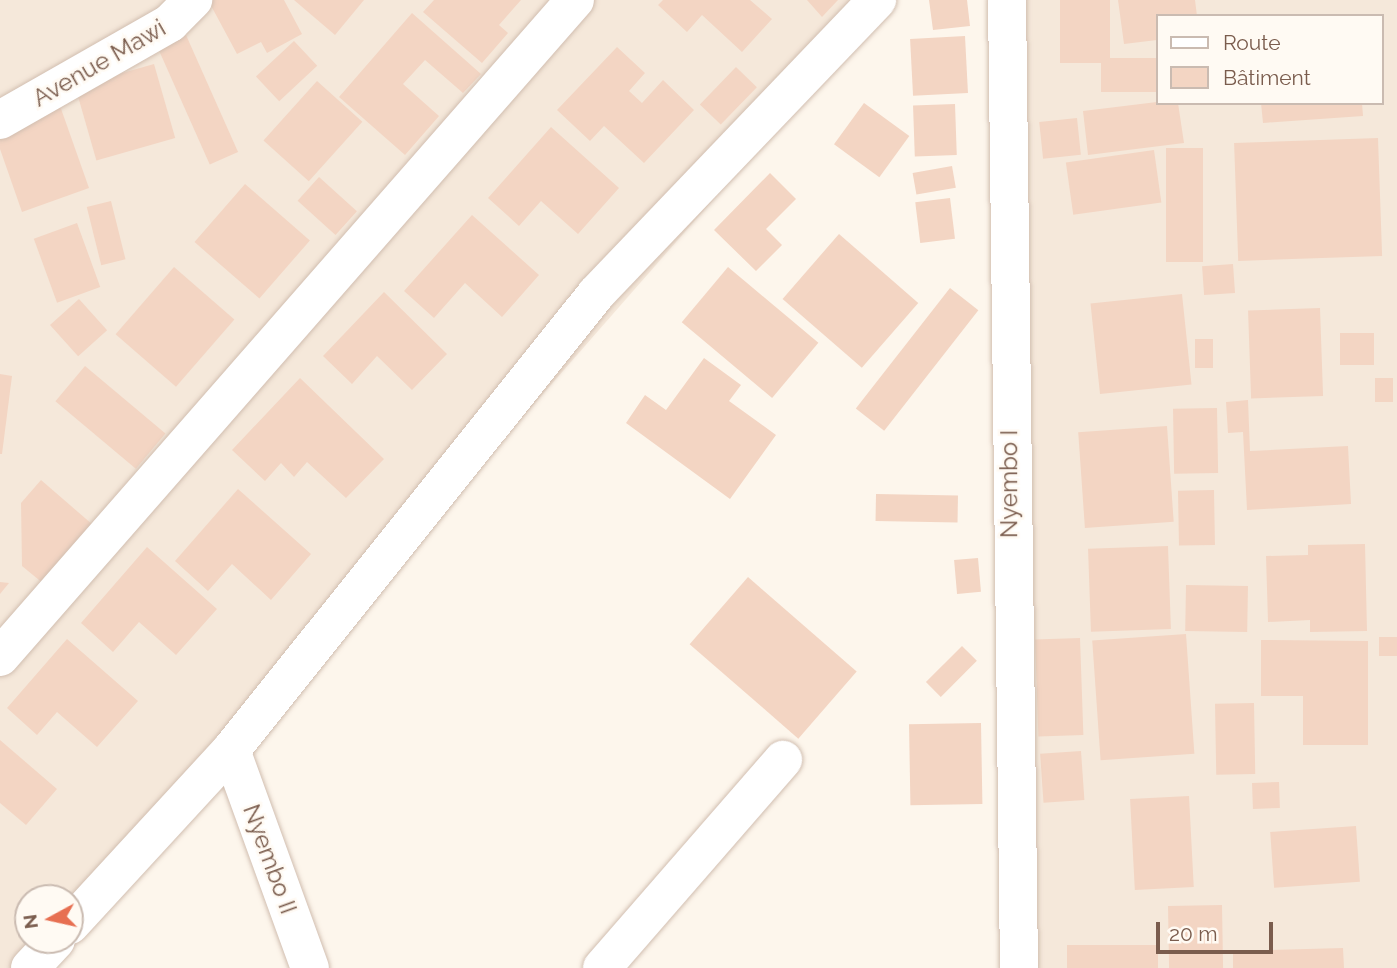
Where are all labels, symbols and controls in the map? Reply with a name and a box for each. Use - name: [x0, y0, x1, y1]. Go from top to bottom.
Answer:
- street label: Avenue Mawi: [27, 13, 171, 113]
- legend: [1156, 14, 1383, 105]
- text: Route: [1223, 30, 1281, 55]
- text: Bâtiment: [1223, 65, 1311, 90]
- street label: Nyembo I: [995, 430, 1023, 538]
- street label: Nyembo II: [237, 800, 303, 918]
- north arrow: [14, 884, 84, 954]
- scale bar: [1159, 908, 1276, 952]
- text: N: [18, 913, 42, 930]
- text: 20 m: [1169, 921, 1217, 946]

